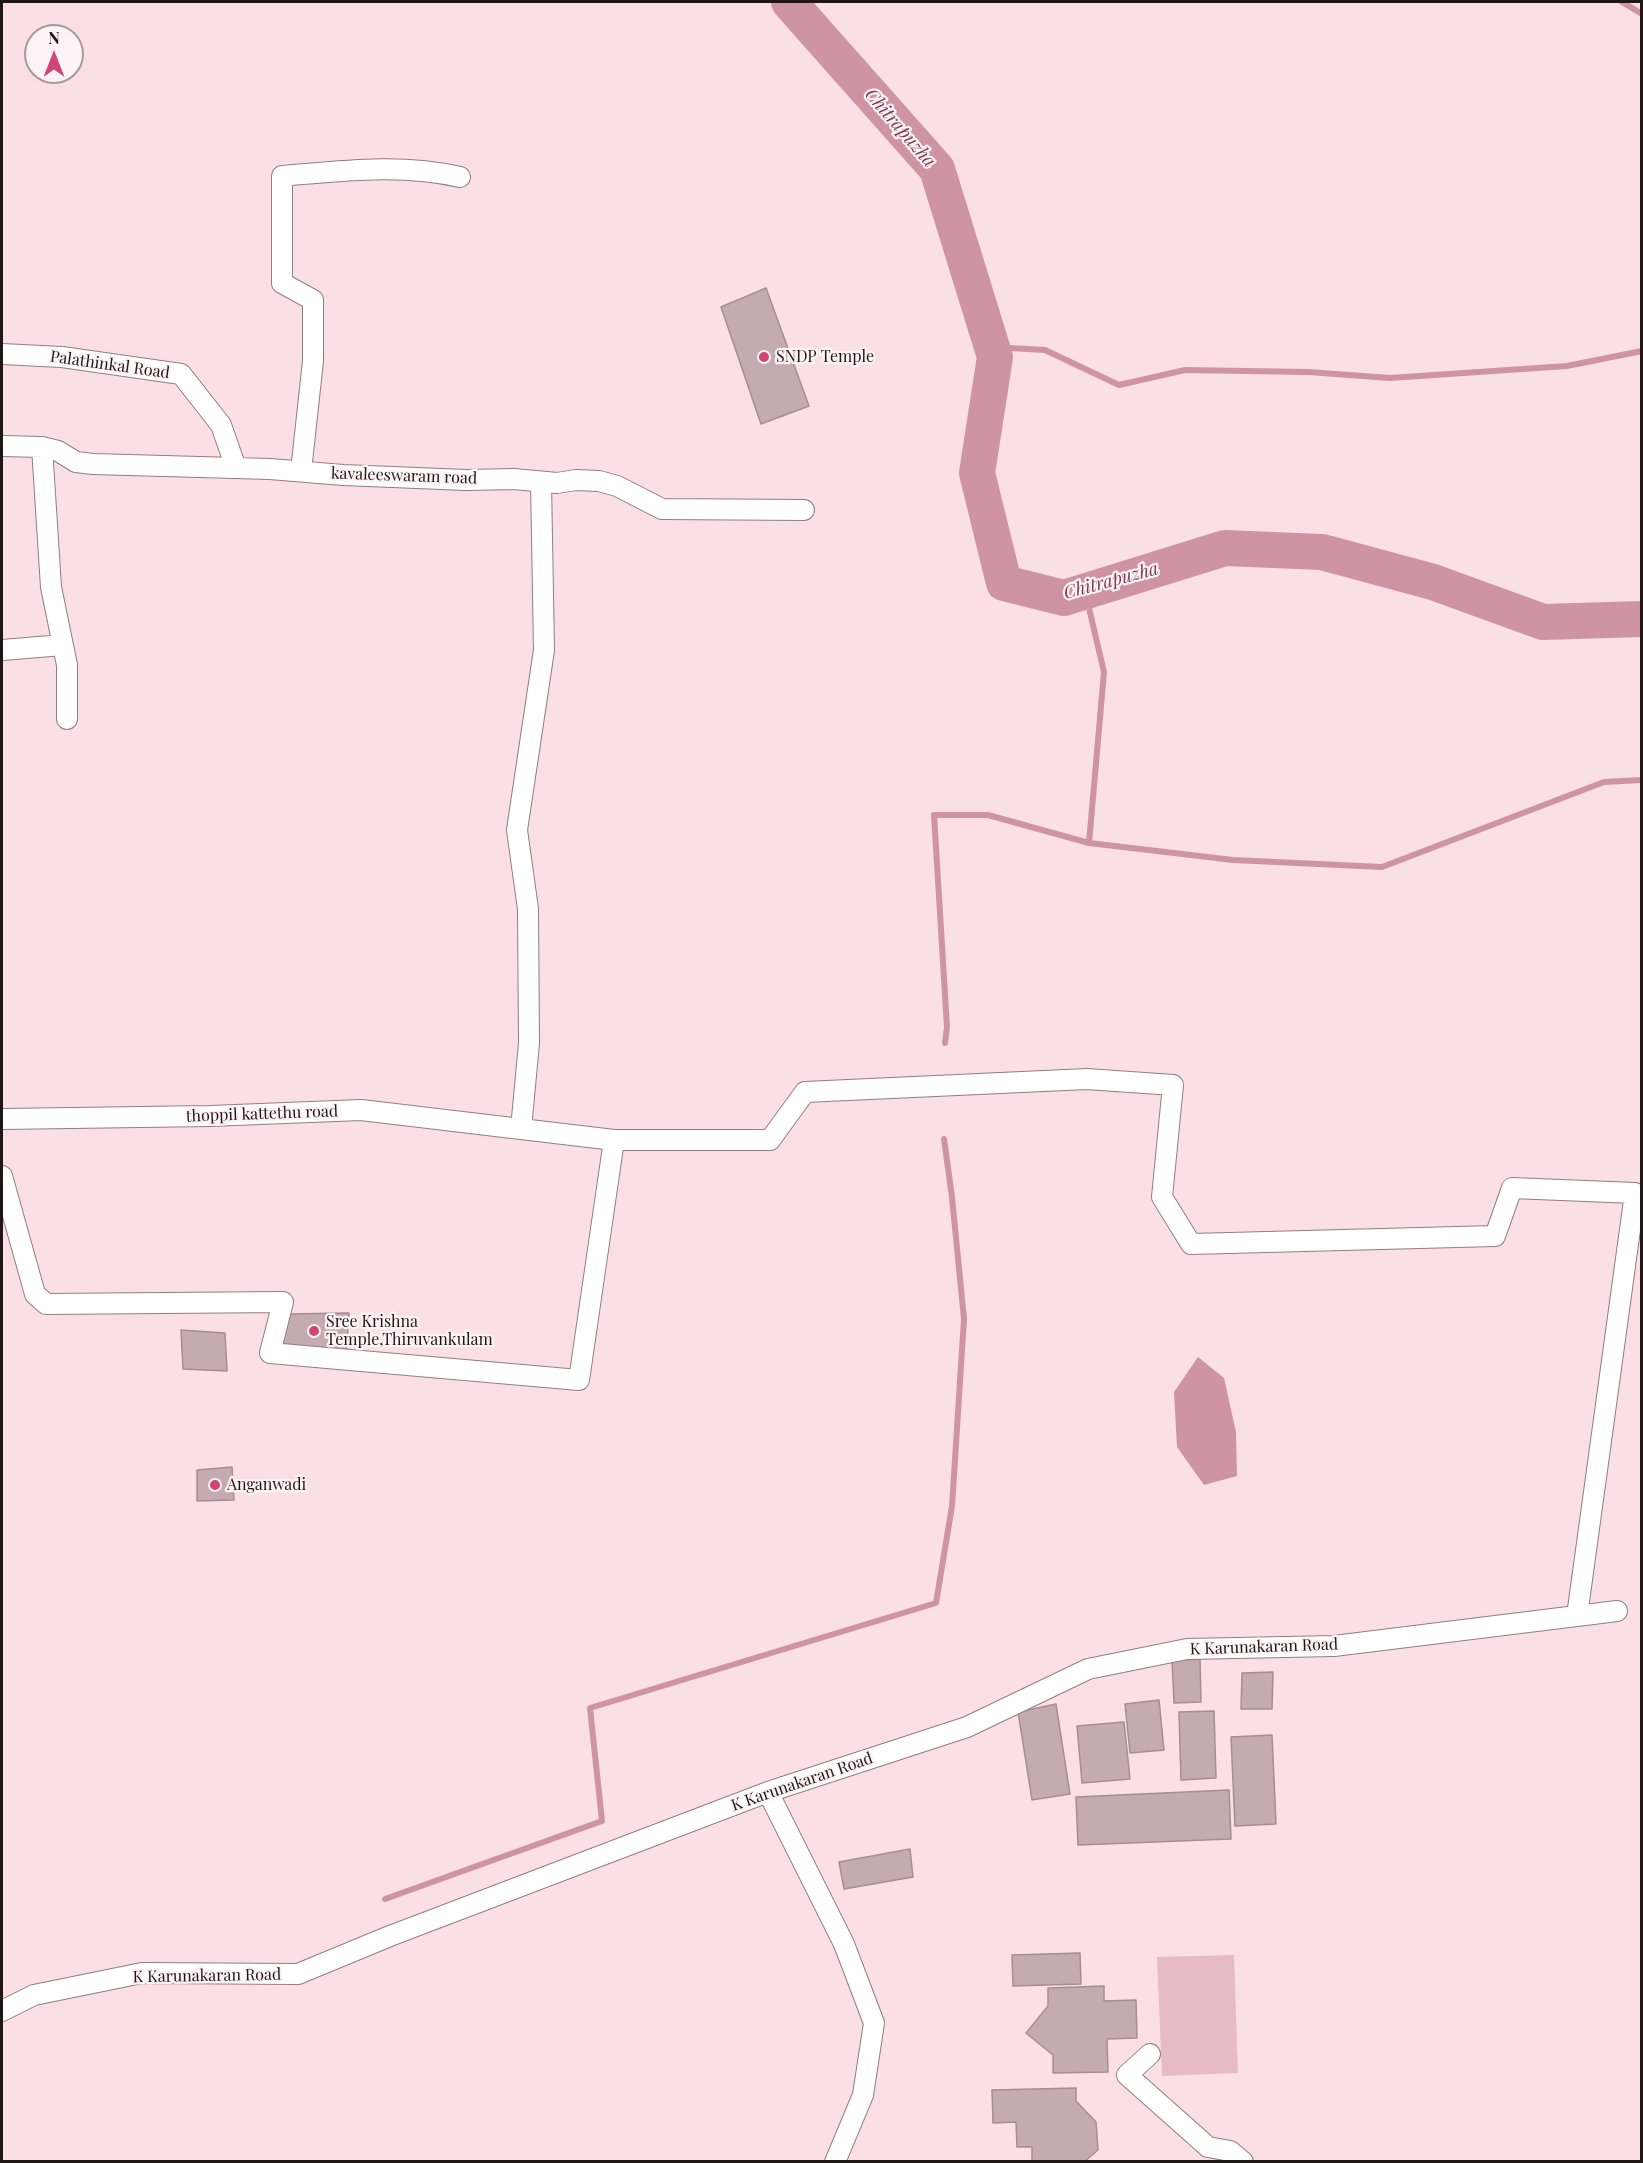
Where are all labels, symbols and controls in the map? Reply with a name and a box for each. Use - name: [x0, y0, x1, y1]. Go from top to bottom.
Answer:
- north arrow: [24, 24, 84, 84]
- text: N: [48, 27, 60, 48]
- water label: Chitrapuzha: [860, 84, 940, 172]
- street label: Palathinkal Road: [49, 347, 171, 383]
- place label: SNDP Temple: [776, 347, 874, 367]
- marker: SNDP Temple: [757, 350, 771, 364]
- street label: kavaleeswaram road: [331, 464, 477, 488]
- water label: Chitrapuzha: [1061, 558, 1161, 604]
- street label: thoppil kattethu road: [186, 1102, 338, 1126]
- place label: Sree Krishna Temple,Thiruvankulam: [326, 1312, 493, 1350]
- marker: Sree Krishna Temple,Thiruvankulam: [307, 1324, 321, 1338]
- place label: Anganwadi: [227, 1475, 306, 1495]
- marker: Anganwadi: [208, 1478, 222, 1492]
- street label: K Karunakaran Road: [1189, 1635, 1339, 1659]
- street label: K Karunakaran Road: [729, 1749, 875, 1815]
- street label: K Karunakaran Road: [133, 1965, 281, 1987]

